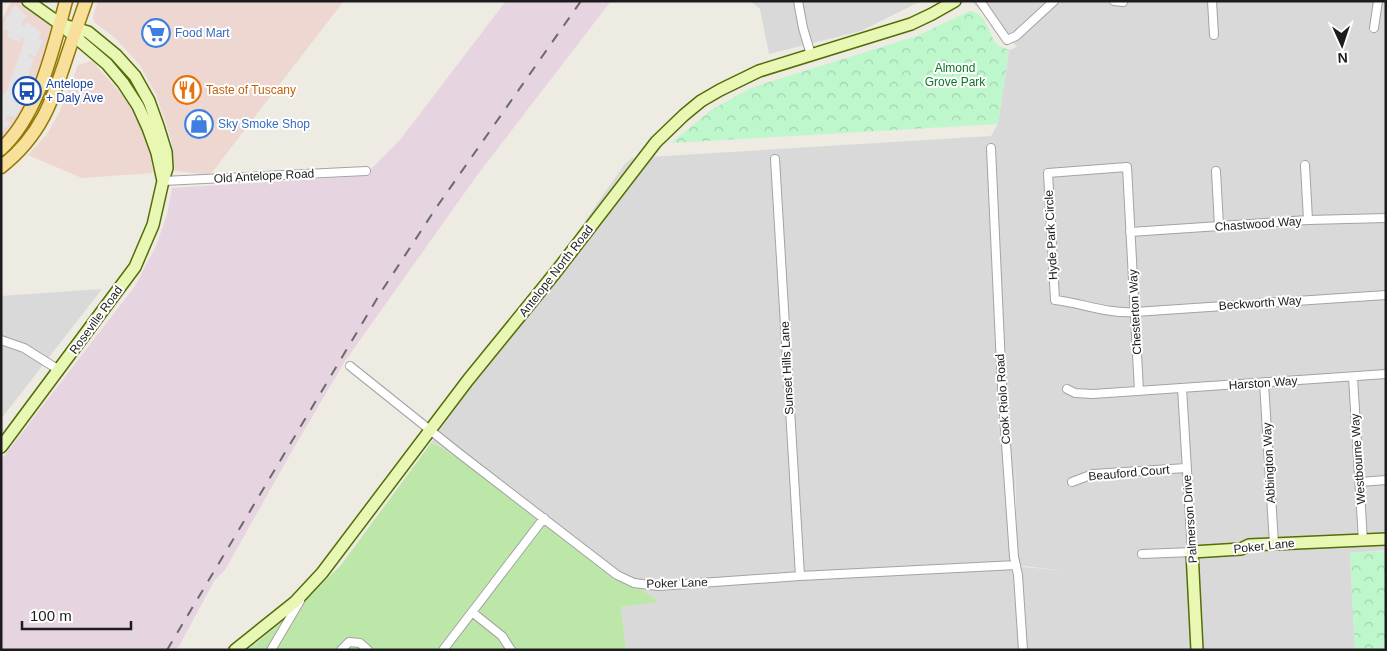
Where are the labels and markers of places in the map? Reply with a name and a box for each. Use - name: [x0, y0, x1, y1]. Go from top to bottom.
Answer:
- supermarket icon: Food Mart: [141, 18, 171, 48]
- place label: Food Mart: [175, 26, 230, 40]
- restaurant icon: Taste of Tuscany: [172, 75, 202, 105]
- bus stop icon: Antelope + Daly Ave: [12, 76, 42, 106]
- place label: Antelope + Daly Ave: [46, 77, 104, 105]
- place label: Taste of Tuscany: [206, 83, 296, 97]
- shop icon: Sky Smoke Shop: [184, 109, 214, 139]
- place label: Sky Smoke Shop: [218, 117, 310, 131]

